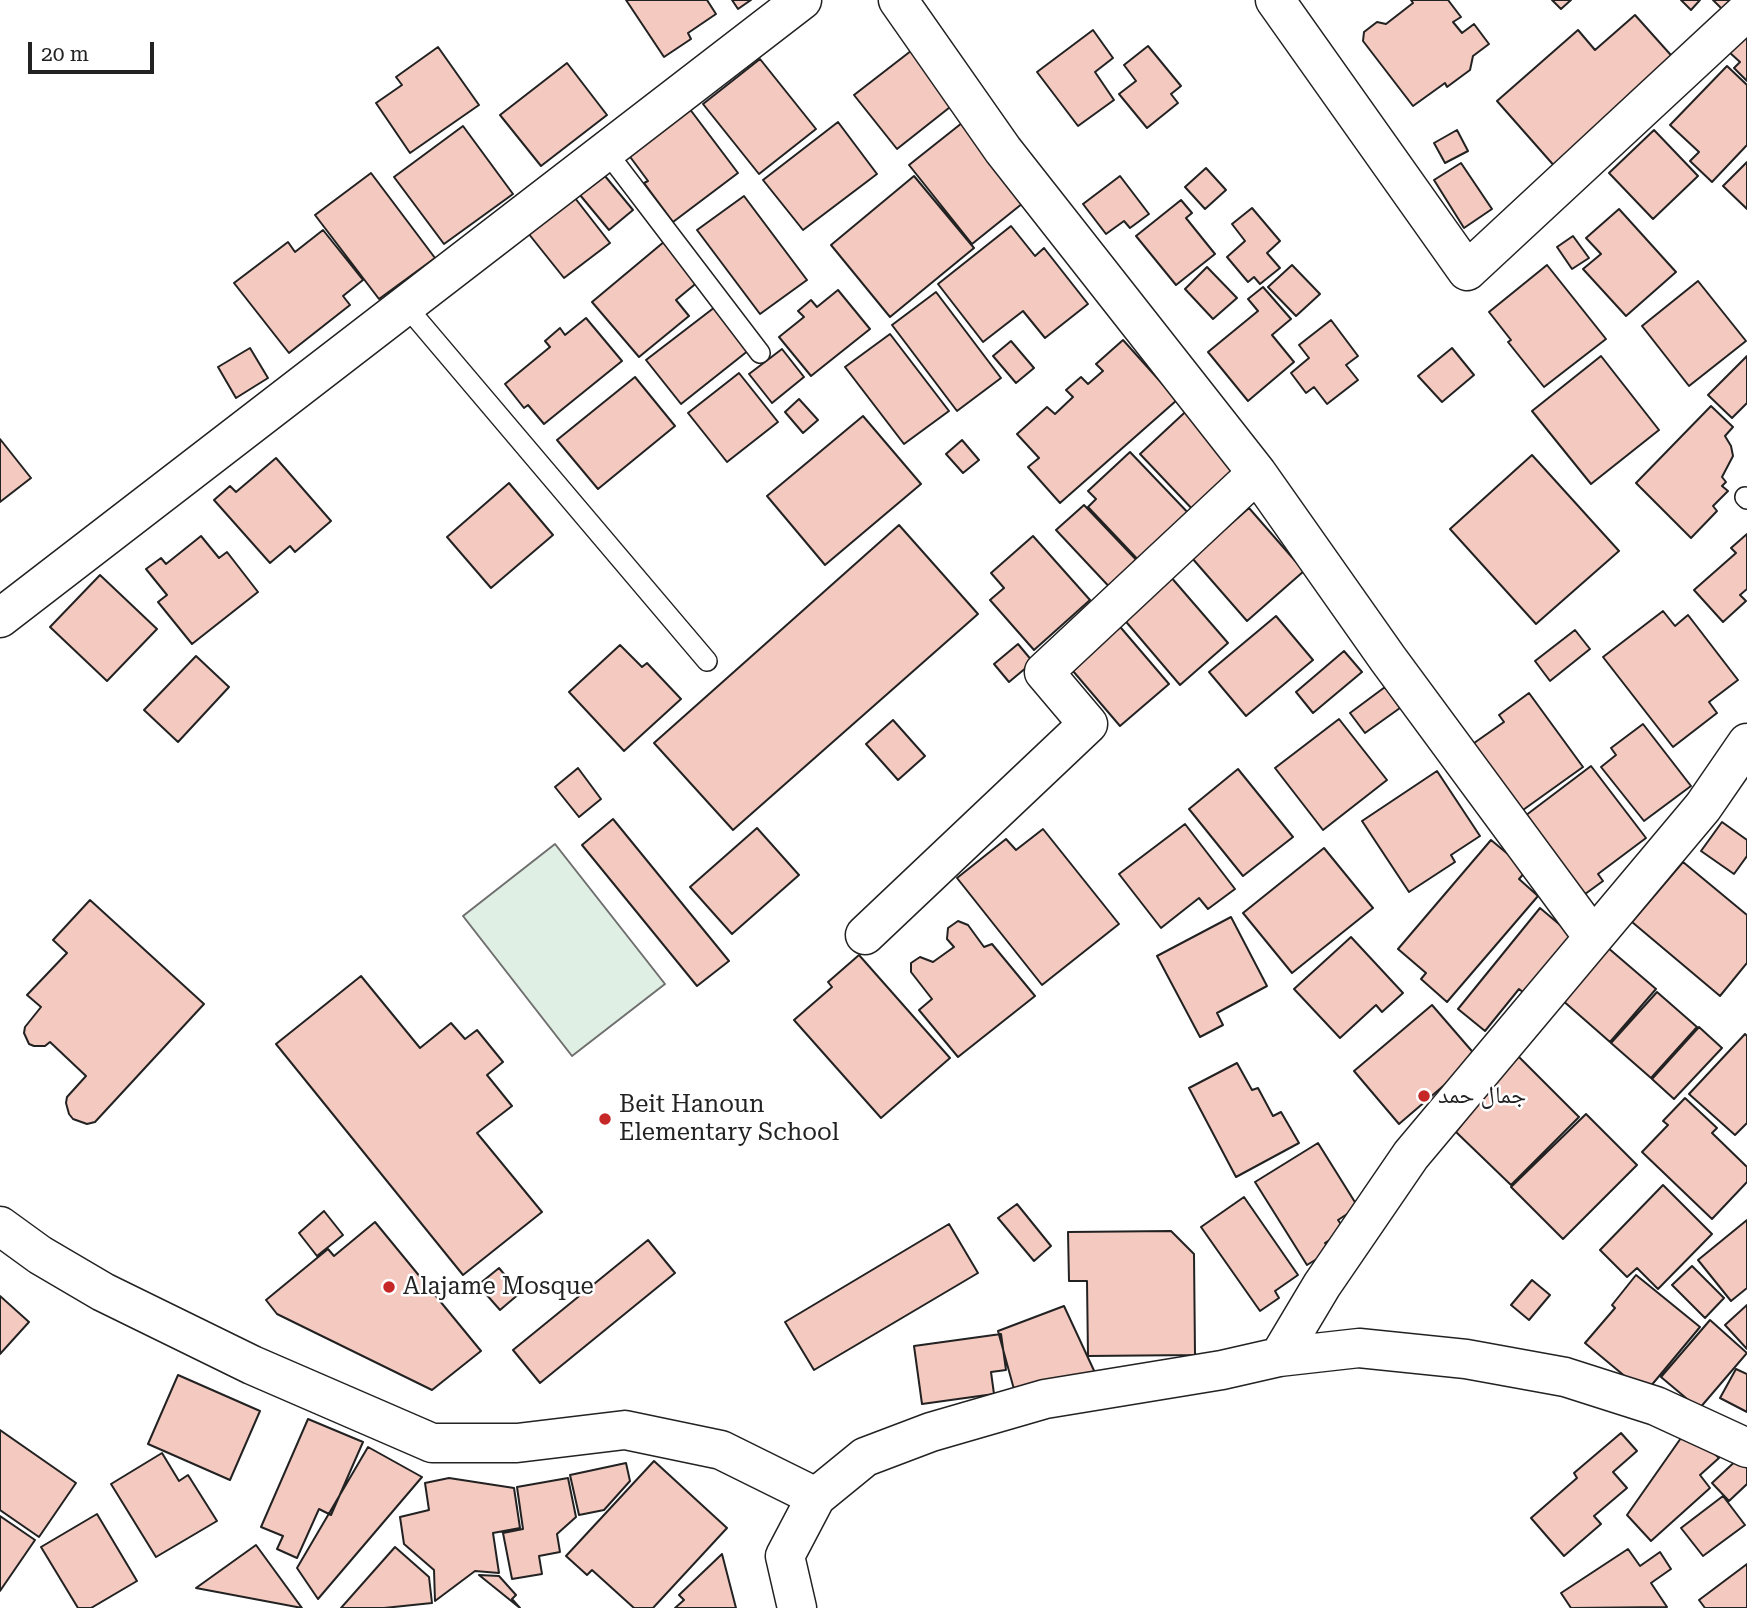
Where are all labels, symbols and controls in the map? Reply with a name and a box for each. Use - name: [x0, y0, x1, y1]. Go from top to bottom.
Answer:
- scale bar: [32, 28, 158, 72]
- text: 20 m: [41, 42, 89, 66]
- place label: جمال حمد: [1438, 1082, 1526, 1110]
- marker: جمال حمد: [1416, 1088, 1432, 1104]
- place label: Beit Hanoun Elementary School: [619, 1091, 839, 1147]
- marker: Beit Hanoun Elementary School: [597, 1111, 613, 1127]
- place label: Alajame Mosque: [403, 1273, 594, 1301]
- marker: Alajame Mosque: [381, 1279, 397, 1295]

